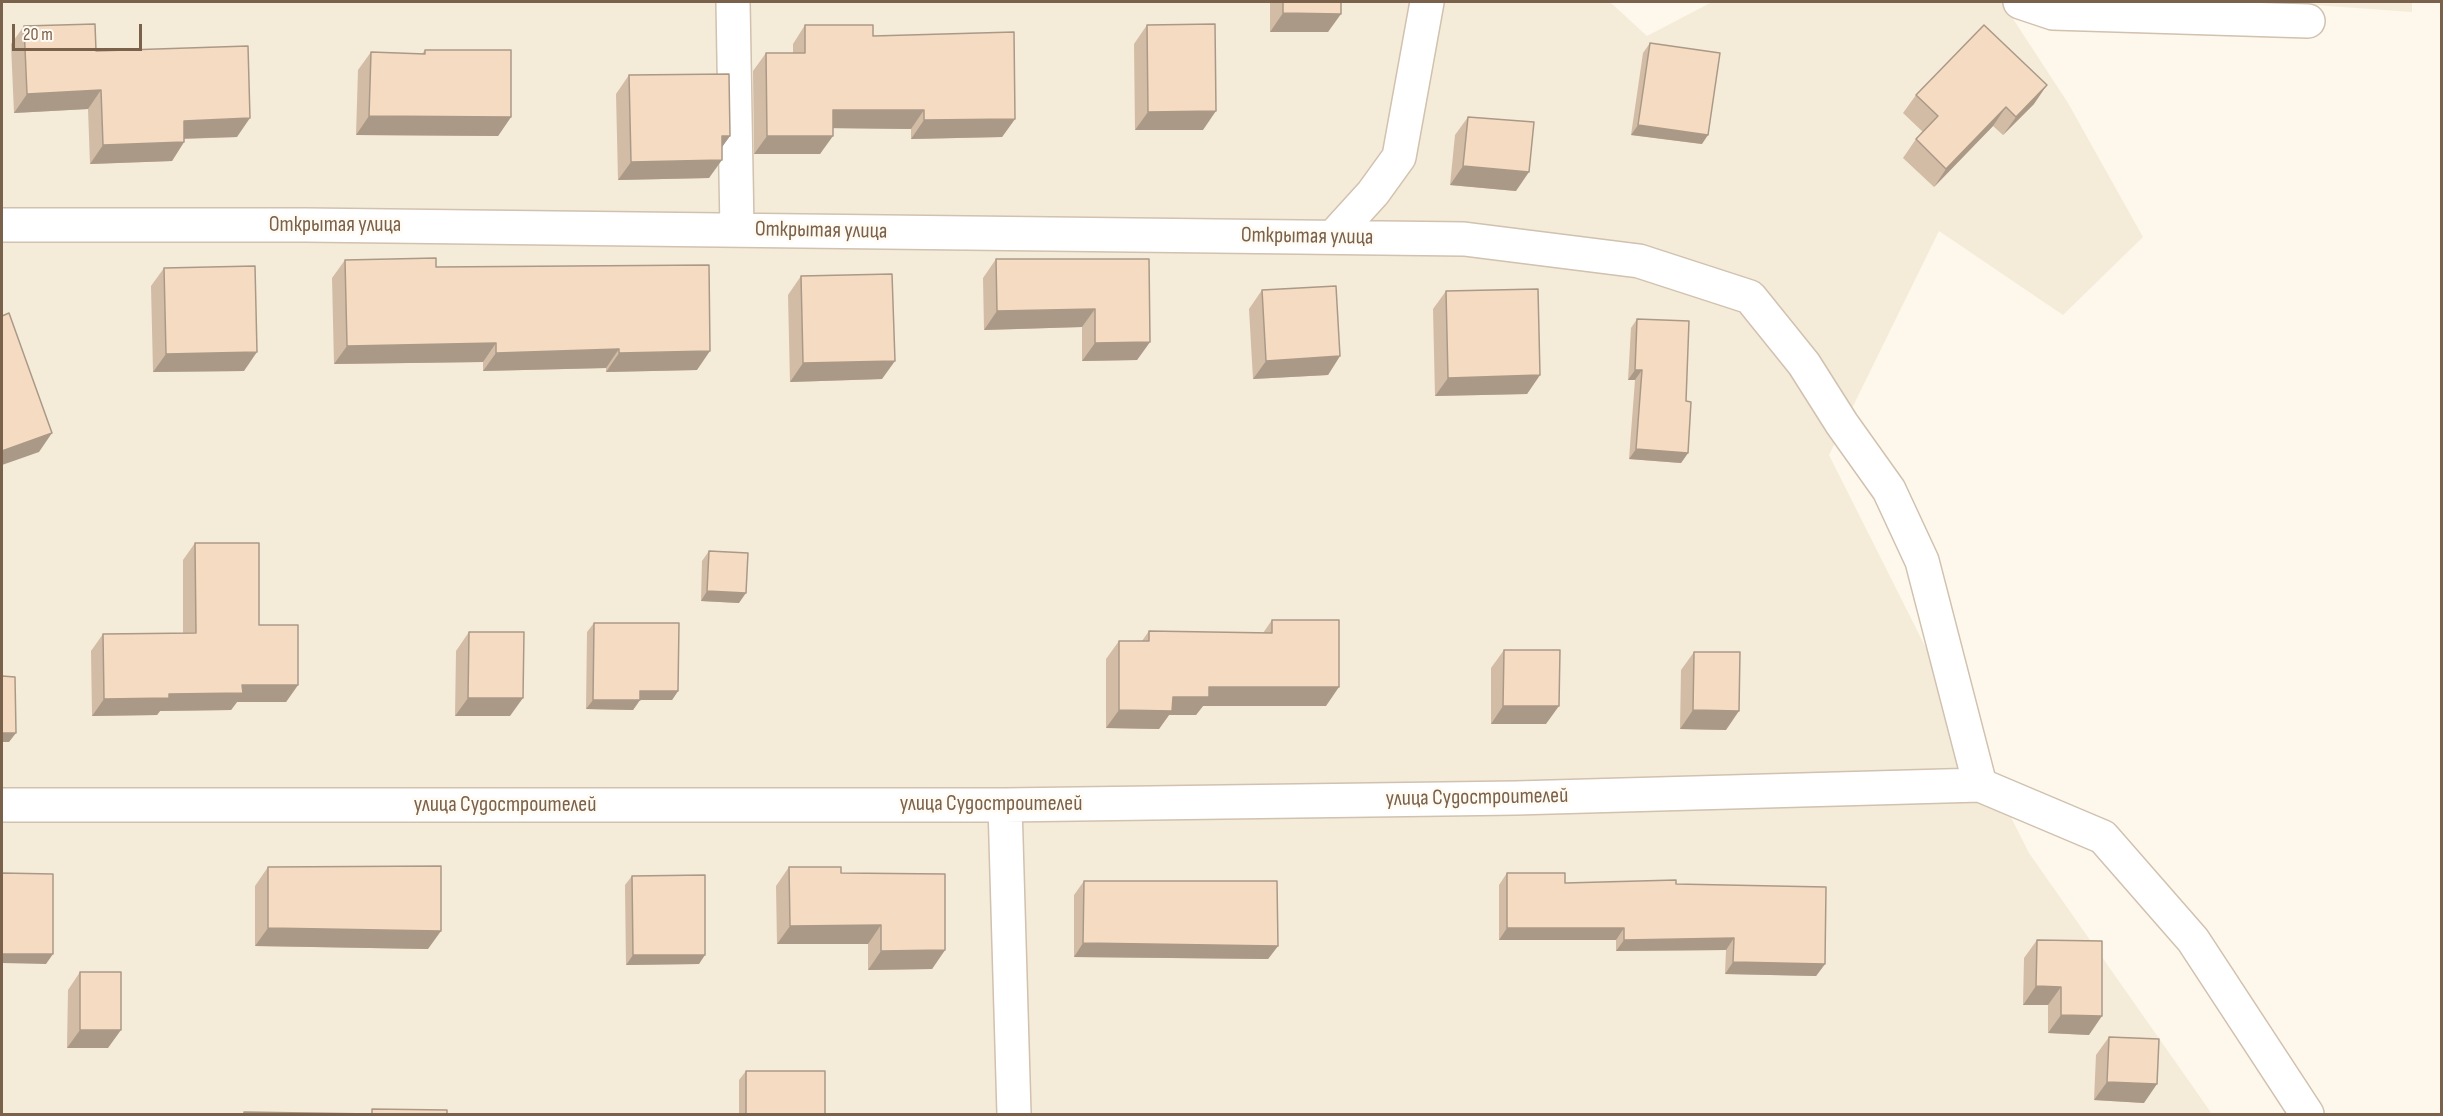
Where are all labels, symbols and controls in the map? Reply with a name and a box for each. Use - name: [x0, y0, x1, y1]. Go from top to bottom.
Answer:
- scale bar: [15, 12, 146, 50]
- text: 20 m: [23, 24, 53, 45]
- street label: Открытая улица: [269, 212, 401, 238]
- street label: Открытая улица: [754, 217, 888, 245]
- street label: Открытая улица: [1240, 223, 1374, 251]
- street label: улица Судостроителей: [1385, 783, 1569, 813]
- street label: улица Судостроителей: [900, 791, 1082, 817]
- street label: улица Судостроителей: [414, 792, 596, 818]

